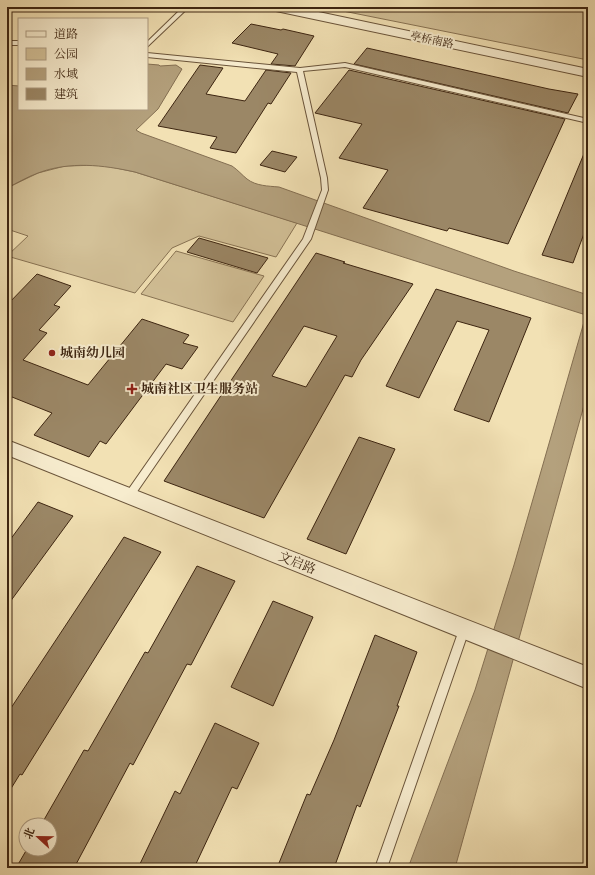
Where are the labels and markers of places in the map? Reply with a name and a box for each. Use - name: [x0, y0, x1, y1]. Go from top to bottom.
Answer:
- place label: 城南幼儿园: [60, 345, 125, 361]
- marker: 城南幼儿园: [47, 348, 57, 358]
- place label: 城南社区卫生服务站: [141, 381, 258, 397]
- marker: 城南社区卫生服务站: [126, 383, 138, 395]

